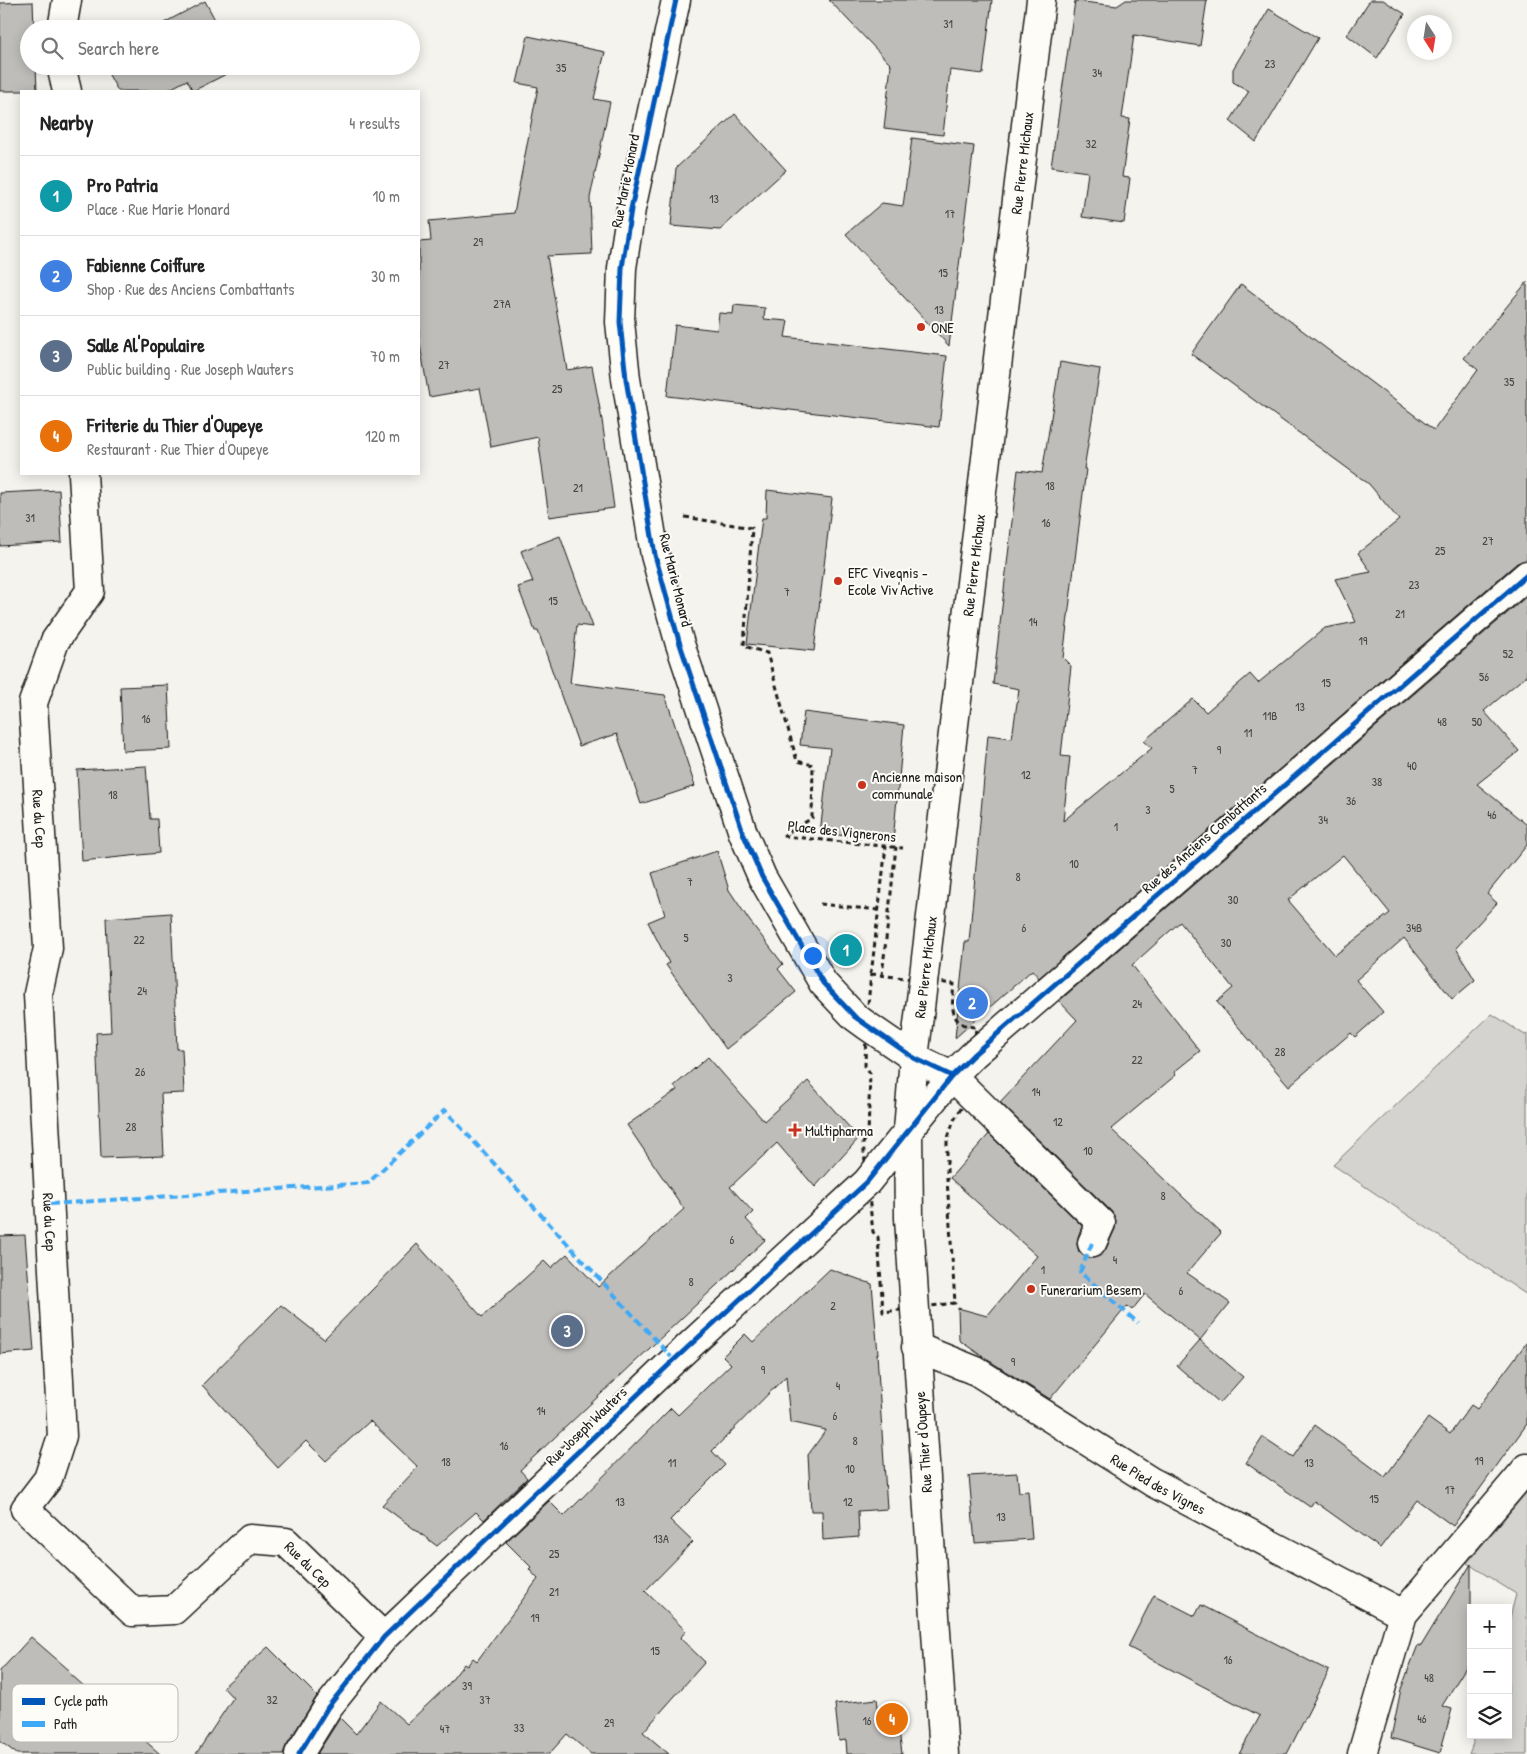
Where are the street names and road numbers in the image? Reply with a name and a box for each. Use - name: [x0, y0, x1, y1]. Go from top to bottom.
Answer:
- street label: Rue Pierre Michaux: [1005, 110, 1038, 215]
- street label: Rue Marie Monard: [606, 132, 644, 230]
- street label: Rue Pierre Michaux: [957, 512, 990, 617]
- street label: Rue Marie Monard: [654, 531, 698, 629]
- street label: Rue des Anciens Combattants: [1137, 778, 1271, 898]
- street label: Rue du Cep: [28, 789, 52, 849]
- street label: Place des Vignerons: [787, 815, 897, 847]
- street label: Rue Pierre Michaux: [908, 914, 942, 1019]
- street label: Rue du Cep: [38, 1192, 62, 1252]
- street label: Rue Joseph Wauters: [541, 1382, 631, 1470]
- street label: Rue Thier d'Oupeye: [909, 1391, 937, 1493]
- street label: Rue Pied des Vignes: [1107, 1448, 1210, 1519]
- street label: Rue du Cep: [280, 1536, 337, 1592]

